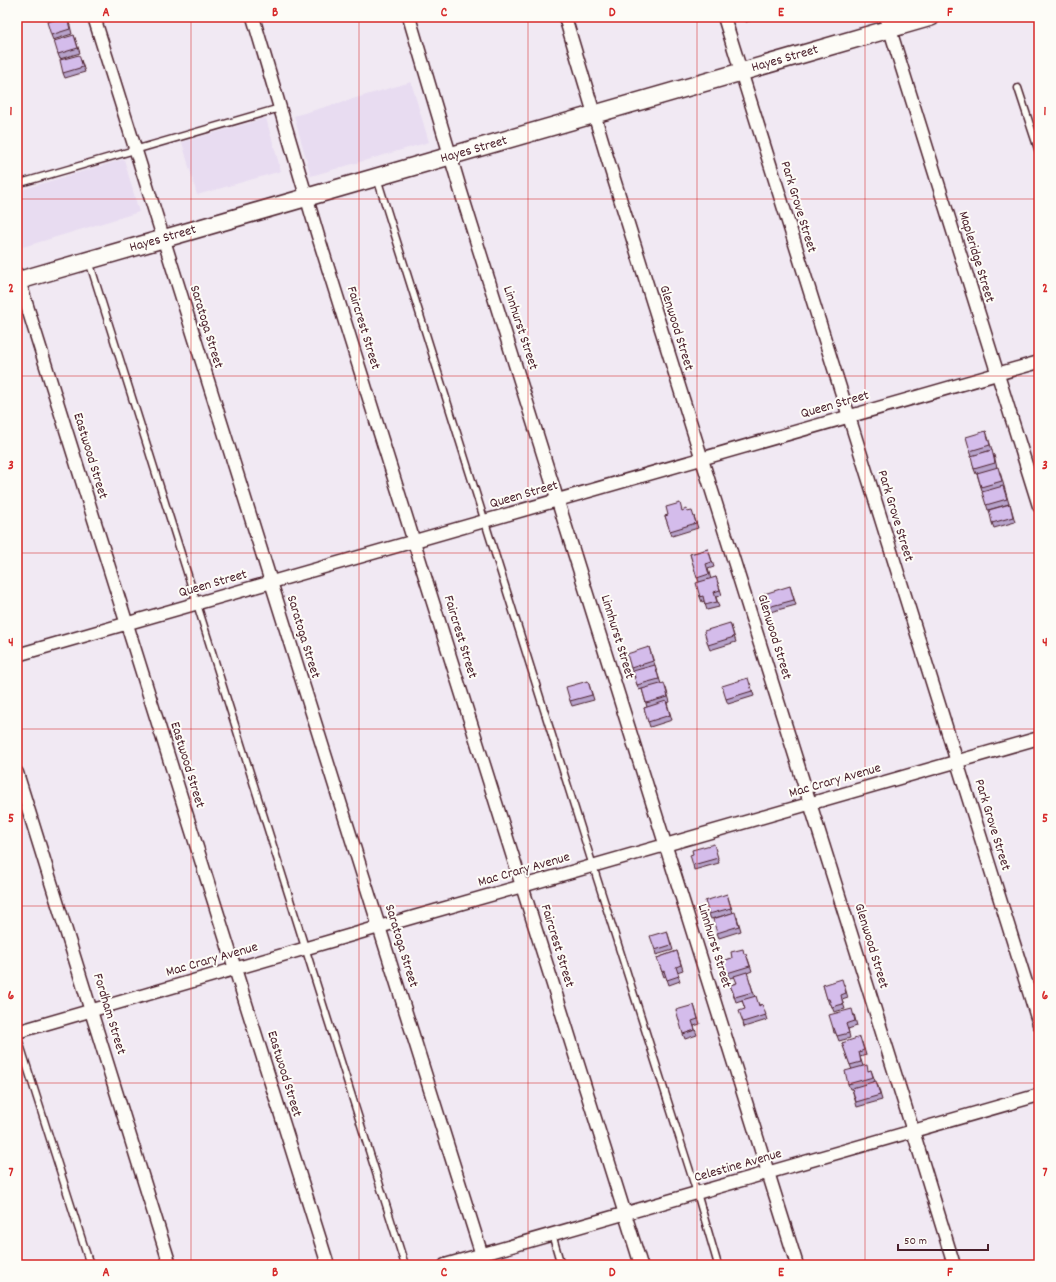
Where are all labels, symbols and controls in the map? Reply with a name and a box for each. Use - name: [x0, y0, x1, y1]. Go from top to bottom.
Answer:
- text: A: [102, 4, 110, 23]
- text: B: [272, 4, 278, 23]
- text: C: [441, 4, 448, 23]
- text: D: [609, 4, 616, 23]
- text: E: [778, 4, 785, 23]
- text: F: [947, 4, 953, 23]
- street label: Hayes Street: [749, 40, 821, 78]
- text: 1: [10, 103, 13, 122]
- text: 1: [1044, 103, 1047, 122]
- street label: Hayes Street: [438, 131, 510, 169]
- street label: Park Grove Street: [775, 159, 821, 255]
- street label: Mapleridge Street: [953, 209, 999, 305]
- street label: Hayes Street: [127, 220, 199, 258]
- text: 2: [8, 280, 14, 299]
- text: 2: [1042, 280, 1048, 299]
- street label: Saratoga Street: [184, 283, 228, 371]
- street label: Linnhurst Street: [497, 283, 543, 373]
- street label: Glenwood Street: [654, 283, 698, 373]
- street label: Faircrest Street: [341, 284, 385, 372]
- street label: Queen Street: [798, 386, 872, 424]
- street label: Eastwood Street: [67, 410, 113, 502]
- text: 3: [8, 457, 14, 476]
- text: 3: [1042, 457, 1048, 476]
- street label: Park Grove Street: [872, 468, 918, 564]
- street label: Queen Street: [487, 476, 561, 514]
- street label: Queen Street: [176, 565, 250, 603]
- street label: Linnhurst Street: [595, 592, 639, 682]
- street label: Glenwood Street: [752, 592, 796, 682]
- street label: Saratoga Street: [281, 593, 325, 681]
- street label: Faircrest Street: [438, 593, 482, 681]
- text: 4: [8, 634, 14, 653]
- text: 4: [1042, 634, 1048, 653]
- street label: Eastwood Street: [164, 719, 210, 811]
- street label: Mac Crary Avenue: [787, 758, 883, 804]
- street label: Park Grove Street: [969, 777, 1015, 873]
- text: 5: [8, 810, 14, 829]
- text: 5: [1042, 810, 1048, 829]
- street label: Mac Crary Avenue: [476, 847, 572, 893]
- street label: Linnhurst Street: [692, 901, 736, 991]
- street label: Glenwood Street: [849, 901, 893, 991]
- street label: Saratoga Street: [379, 902, 423, 990]
- street label: Faircrest Street: [535, 902, 579, 990]
- street label: Mac Crary Avenue: [164, 937, 260, 983]
- street label: Fordham Street: [87, 971, 131, 1057]
- text: 6: [8, 987, 15, 1006]
- text: 6: [1042, 987, 1049, 1006]
- street label: Eastwood Street: [261, 1028, 307, 1120]
- street label: Celestine Avenue: [692, 1144, 784, 1188]
- text: 7: [9, 1164, 14, 1183]
- text: 7: [1043, 1164, 1048, 1183]
- scale bar: [898, 1226, 988, 1252]
- text: 50 m: [904, 1233, 927, 1250]
- text: A: [102, 1264, 110, 1282]
- text: B: [272, 1264, 278, 1282]
- text: C: [441, 1264, 448, 1282]
- text: D: [609, 1264, 616, 1282]
- text: E: [778, 1264, 785, 1282]
- text: F: [947, 1264, 953, 1282]

